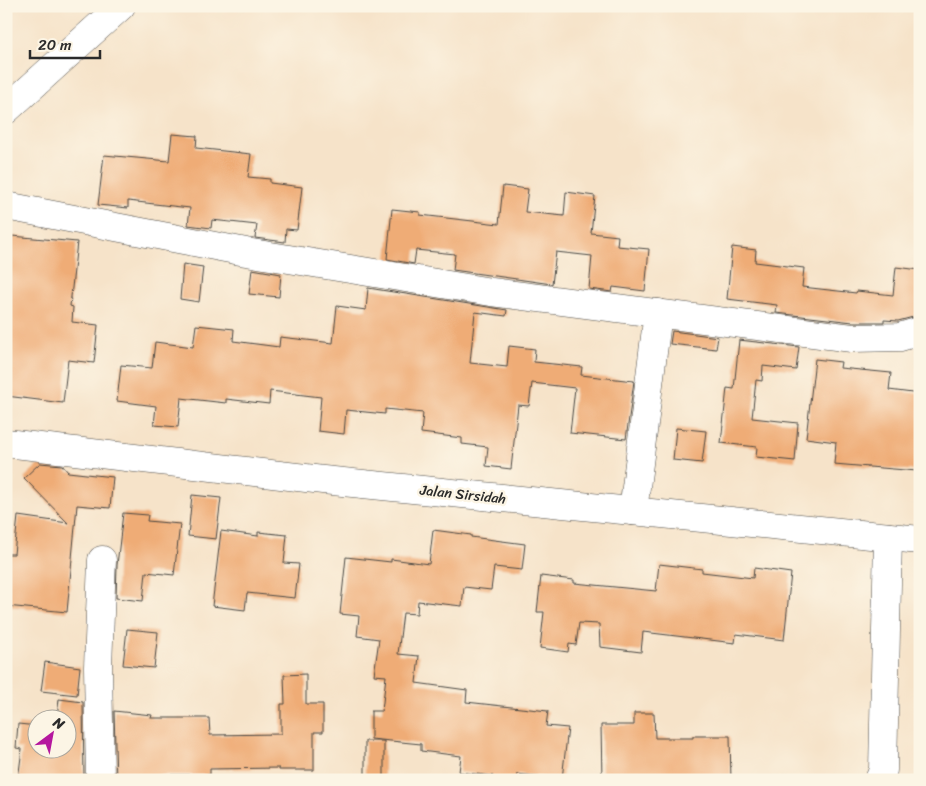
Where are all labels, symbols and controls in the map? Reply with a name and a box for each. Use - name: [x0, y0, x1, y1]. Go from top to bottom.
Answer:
- scale bar: [30, 28, 100, 60]
- text: 20 m: [38, 32, 72, 58]
- street label: Jalan Sirsidah: [418, 477, 507, 511]
- north arrow: [28, 708, 78, 758]
- text: N: [47, 710, 70, 737]

